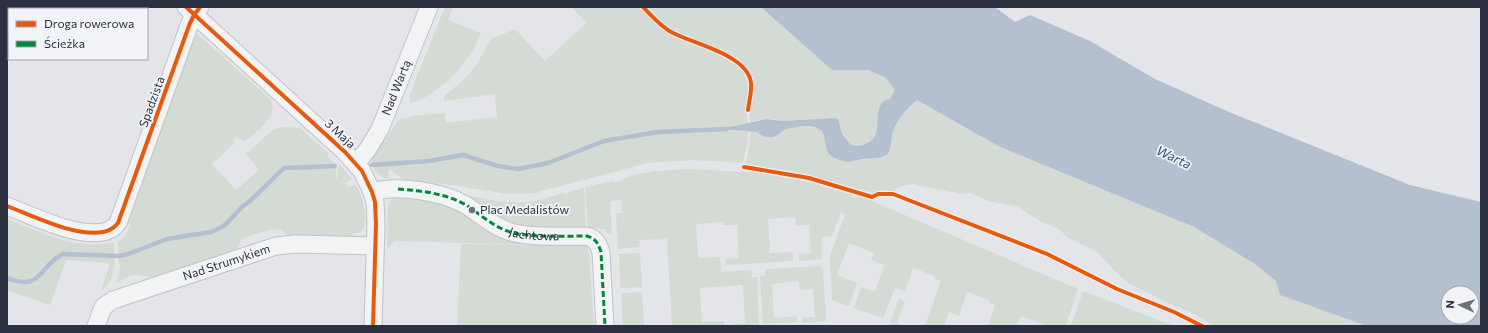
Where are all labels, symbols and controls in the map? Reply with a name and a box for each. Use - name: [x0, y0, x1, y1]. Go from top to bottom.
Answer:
- legend: [8, 8, 148, 60]
- text: Droga rowerowa: [44, 16, 134, 30]
- text: Ścieżka: [44, 36, 85, 50]
- street label: Nad Wartą: [378, 58, 413, 117]
- street label: Spadzista: [135, 74, 167, 129]
- street label: 3 Maja: [323, 116, 359, 151]
- water label: Warta: [1154, 142, 1194, 172]
- place label: Plac Medalistów: [480, 202, 569, 216]
- marker: Plac Medalistów: [467, 205, 477, 215]
- street label: Jachtowa: [507, 224, 559, 242]
- street label: Nad Strumykiem: [181, 241, 272, 282]
- north arrow: [1440, 285, 1480, 325]
- text: N: [1443, 300, 1456, 309]

